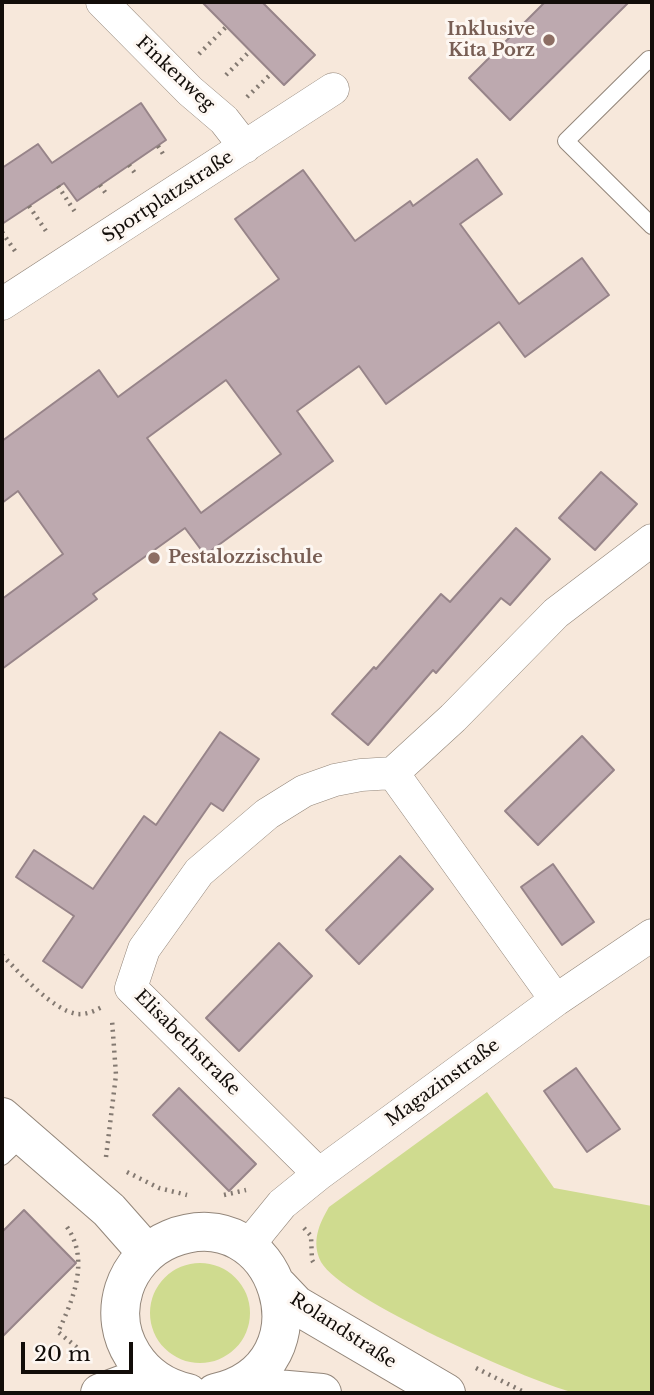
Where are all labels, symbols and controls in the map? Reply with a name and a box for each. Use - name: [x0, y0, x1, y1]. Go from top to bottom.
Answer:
- place label: Inklusive Kita Porz: [447, 19, 535, 61]
- street label: Finkenweg: [131, 32, 219, 116]
- marker: Inklusive Kita Porz: [541, 32, 557, 48]
- street label: Sportplatzstraße: [98, 147, 238, 247]
- place label: Pestalozzischule: [168, 547, 323, 569]
- marker: Pestalozzischule: [146, 550, 162, 566]
- street label: Elisabethstraße: [130, 986, 244, 1100]
- street label: Magazinstraße: [382, 1035, 504, 1131]
- street label: Rolandstraße: [286, 1289, 400, 1373]
- scale bar: [24, 1328, 136, 1372]
- text: 20 m: [34, 1341, 91, 1367]

